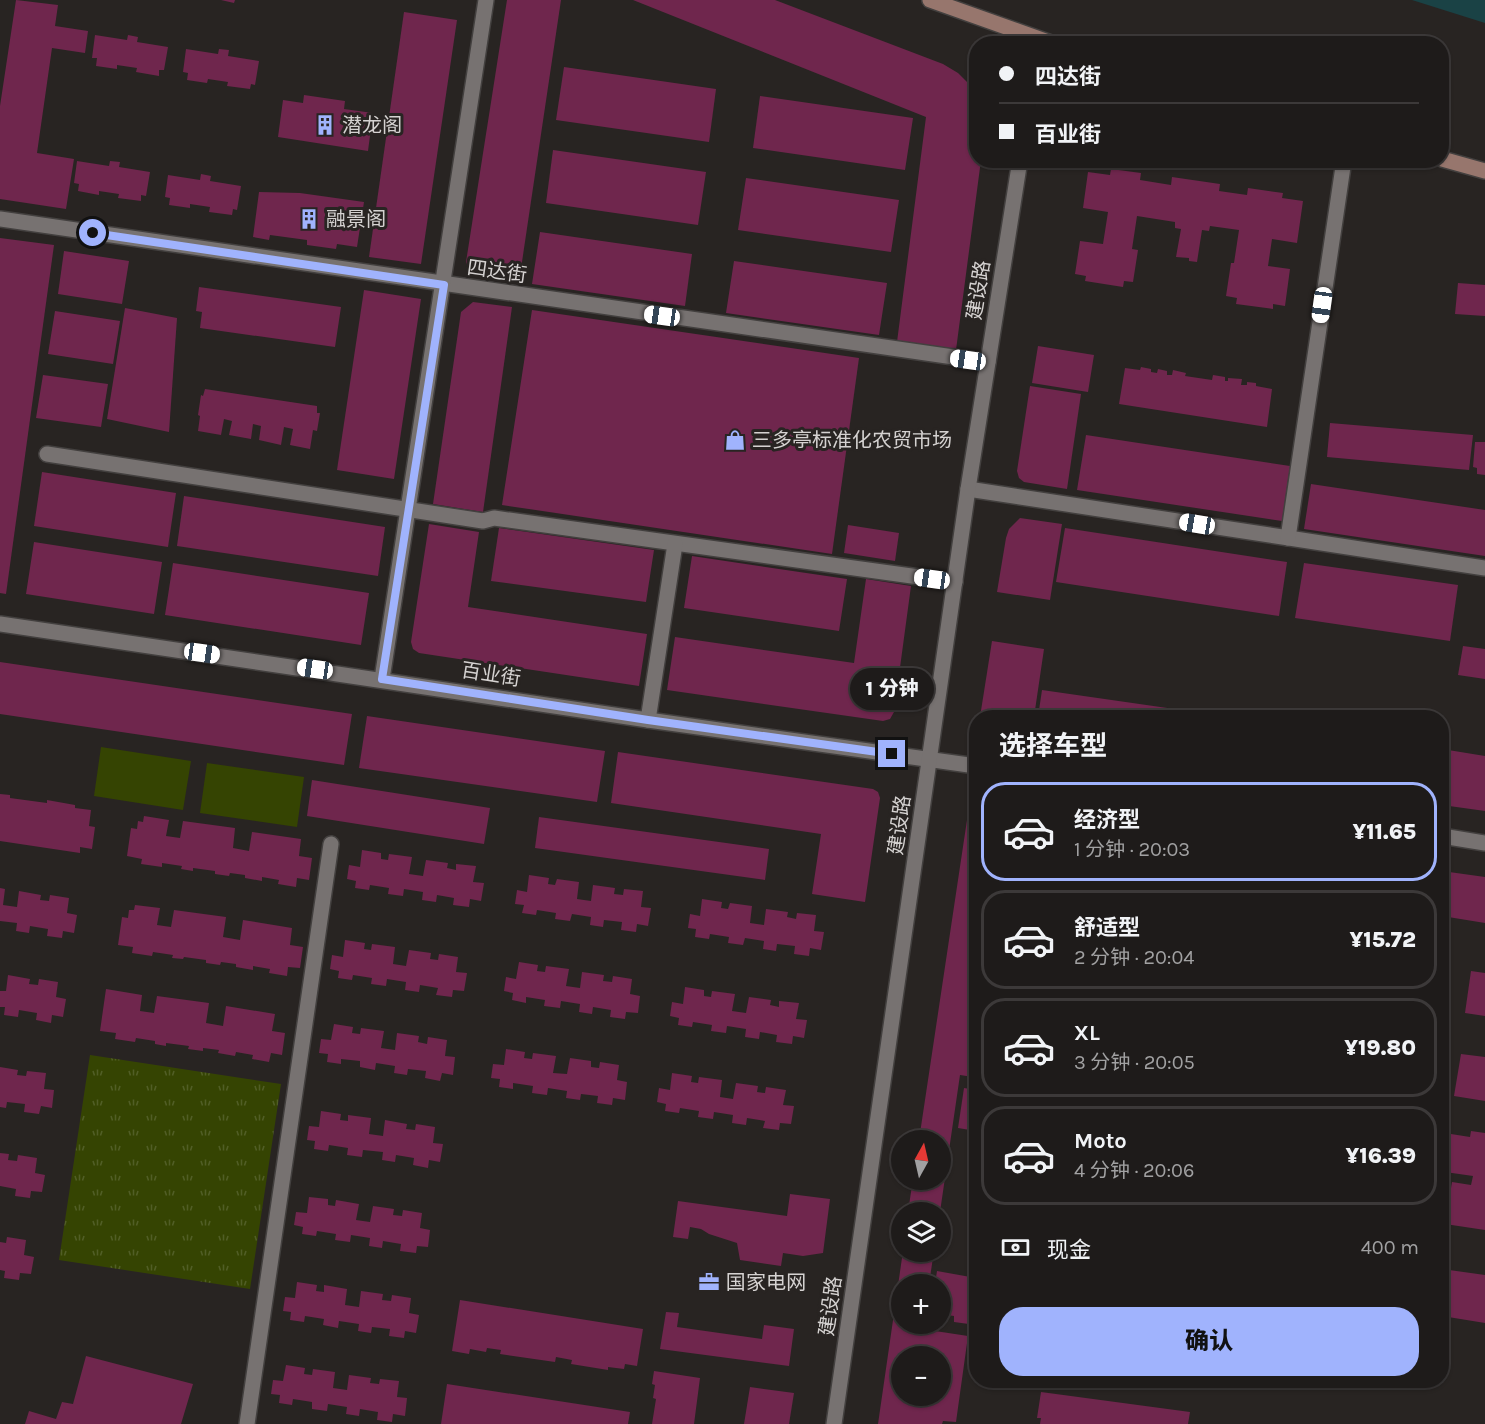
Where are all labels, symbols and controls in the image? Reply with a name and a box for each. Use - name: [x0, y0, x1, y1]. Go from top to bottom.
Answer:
- text: 四达街: [1035, 64, 1101, 90]
- building icon: 潜龙阁: [313, 113, 337, 137]
- place label: 潜龙阁: [342, 114, 402, 137]
- text: 百业街: [1035, 122, 1101, 148]
- building icon: 融景阁: [297, 207, 321, 231]
- place label: 融景阁: [326, 208, 386, 231]
- route start: [79, 219, 106, 246]
- street label: 四达街: [466, 256, 528, 287]
- street label: 建设路: [962, 259, 995, 322]
- car: [1311, 286, 1333, 324]
- car: [643, 305, 681, 327]
- car: [949, 349, 987, 371]
- shop icon: 三多亭标准化农贸市场: [723, 428, 747, 452]
- place label: 三多亭标准化农贸市场: [752, 429, 952, 452]
- car: [1178, 512, 1216, 536]
- car: [913, 568, 951, 590]
- car: [183, 642, 221, 664]
- car: [296, 658, 334, 680]
- street label: 百业街: [459, 658, 522, 691]
- callout: 1 分钟: [850, 667, 934, 709]
- text: 1 分钟: [865, 677, 919, 700]
- text: 选择车型: [999, 730, 1107, 762]
- route end: [878, 740, 905, 767]
- street label: 建设路: [884, 794, 915, 856]
- icon: car: [1002, 805, 1056, 859]
- text: 经济型: [1074, 807, 1140, 833]
- text: ¥11.65: [1352, 819, 1416, 845]
- text: 1 分钟 · 20:03: [1074, 838, 1190, 861]
- icon: car: [1002, 913, 1056, 967]
- text: 舒适型: [1074, 915, 1140, 941]
- text: ¥15.72: [1349, 927, 1416, 953]
- text: 2 分钟 · 20:04: [1074, 946, 1195, 969]
- text: XL: [1074, 1020, 1100, 1046]
- icon: car: [1002, 1021, 1056, 1075]
- text: ¥19.80: [1344, 1035, 1416, 1061]
- text: 3 分钟 · 20:05: [1074, 1051, 1195, 1074]
- text: Moto: [1074, 1128, 1127, 1154]
- icon: car: [1002, 1129, 1056, 1183]
- north arrow: [891, 1130, 951, 1190]
- map controls: [891, 1130, 951, 1406]
- text: ¥16.39: [1346, 1143, 1416, 1169]
- text: 4 分钟 · 20:06: [1074, 1159, 1194, 1182]
- button: layers: [891, 1202, 951, 1262]
- icon: cash: [999, 1231, 1032, 1264]
- text: 400 m: [1361, 1236, 1419, 1259]
- text: 现金: [1047, 1237, 1091, 1263]
- office icon: 国家电网: [697, 1270, 721, 1294]
- place label: 国家电网: [726, 1271, 806, 1294]
- button: +: [891, 1274, 951, 1334]
- street label: 建设路: [815, 1275, 846, 1337]
- button: 确认: [999, 1307, 1419, 1376]
- button: −: [891, 1346, 951, 1406]

